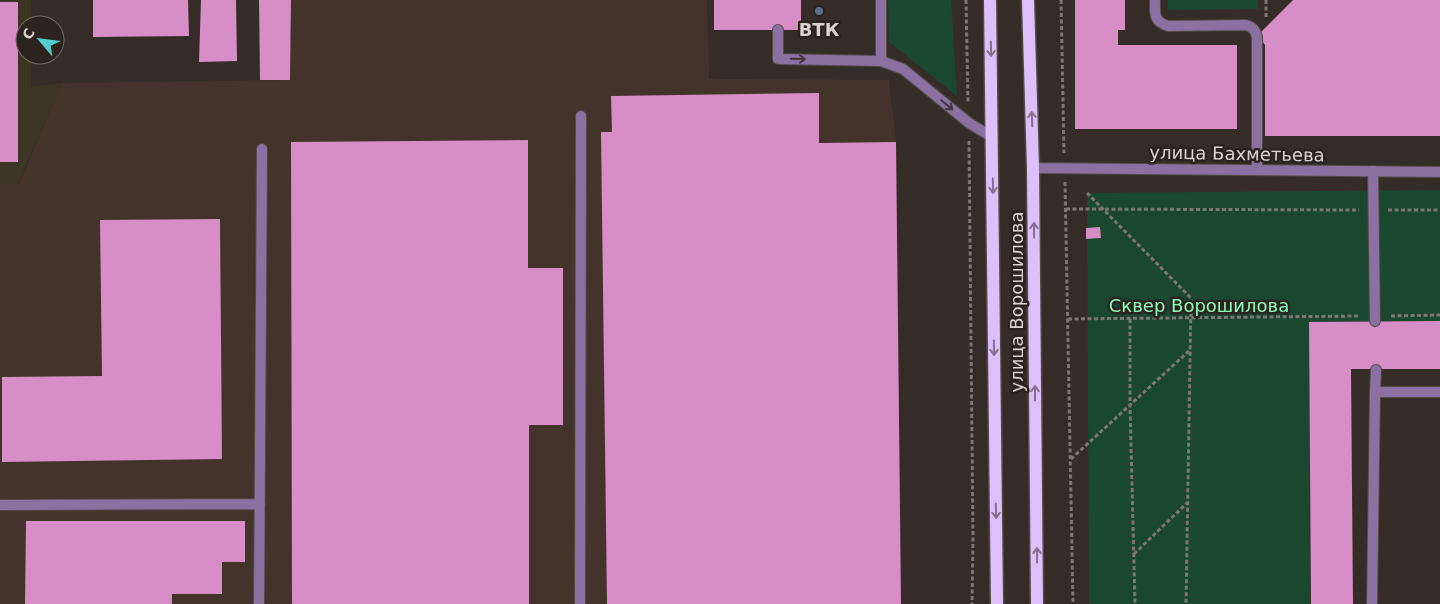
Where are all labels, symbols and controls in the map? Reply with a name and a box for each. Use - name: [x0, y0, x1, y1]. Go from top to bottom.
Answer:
- marker: ВТК: [813, 5, 825, 17]
- north arrow: [15, 15, 65, 65]
- place label: ВТК: [799, 19, 840, 40]
- text: С: [19, 26, 38, 42]
- one-way arrow: [986, 40, 996, 56]
- one-way arrow: [790, 54, 806, 64]
- one-way arrow: [940, 99, 953, 110]
- one-way arrow: [1027, 111, 1036, 127]
- street label: улица Бахметьева: [1149, 141, 1325, 166]
- one-way arrow: [988, 178, 998, 194]
- street label: улица Ворошилова: [1006, 212, 1027, 392]
- one-way arrow: [1029, 223, 1039, 239]
- park label: Сквер Ворошилова: [1109, 295, 1289, 316]
- one-way arrow: [990, 340, 999, 356]
- one-way arrow: [1030, 385, 1040, 402]
- one-way arrow: [991, 502, 1001, 519]
- one-way arrow: [1032, 548, 1041, 564]

